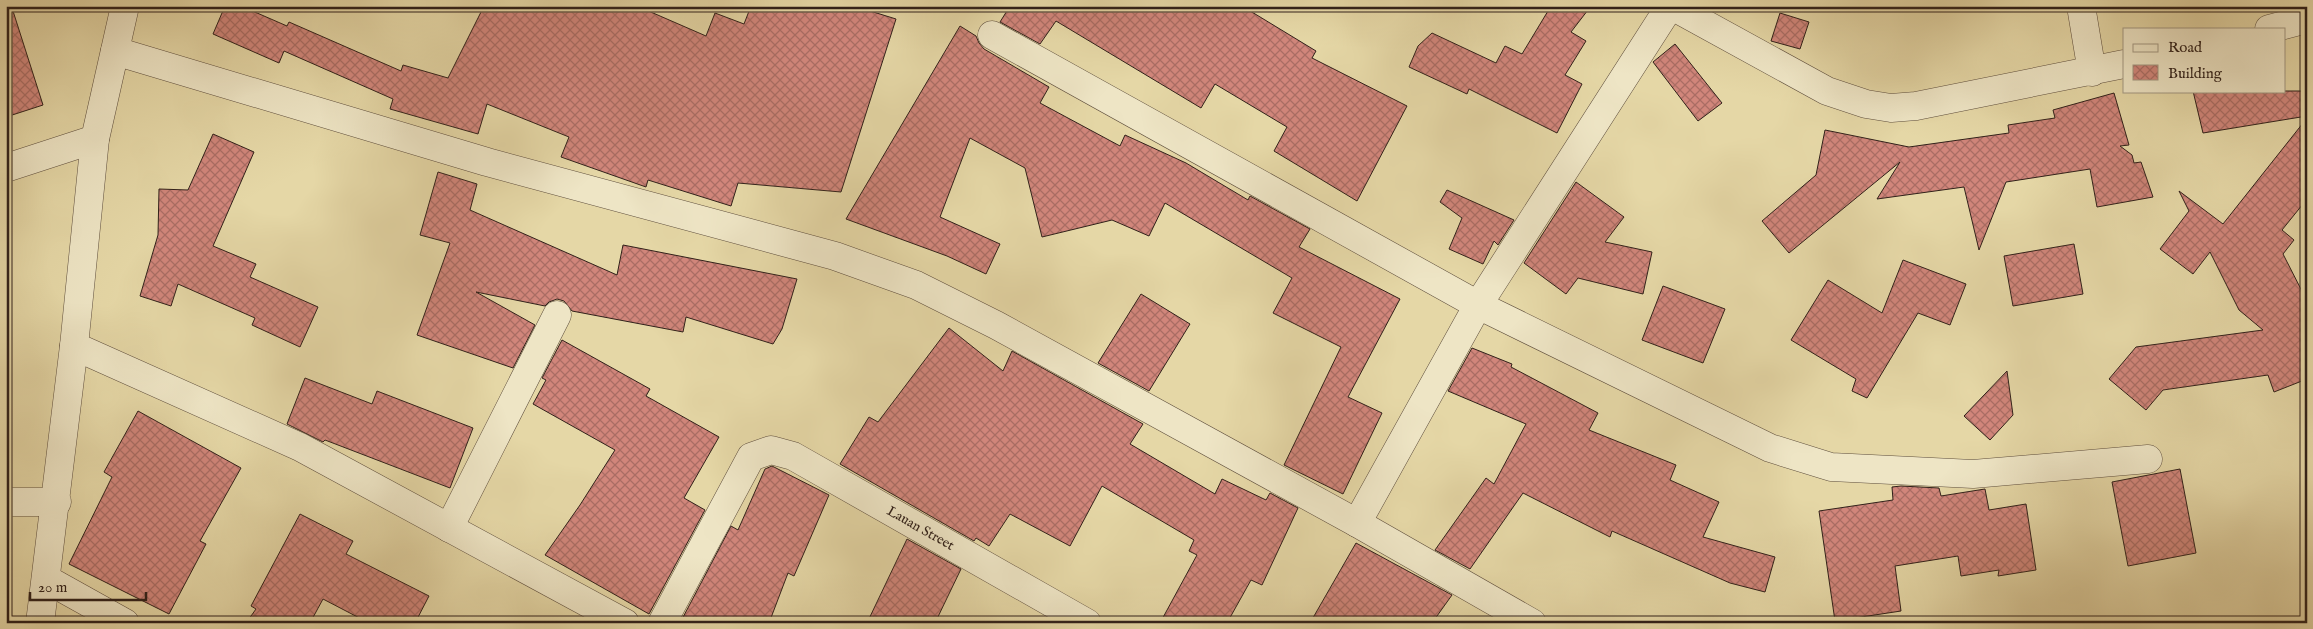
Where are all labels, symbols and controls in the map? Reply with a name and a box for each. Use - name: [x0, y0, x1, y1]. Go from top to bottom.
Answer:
- legend: [2123, 28, 2286, 92]
- text: Road: [2168, 38, 2203, 57]
- text: Building: [2168, 64, 2223, 83]
- street label: Lauan Street: [884, 502, 958, 555]
- scale bar: [30, 569, 146, 601]
- text: 20 m: [38, 578, 68, 597]

